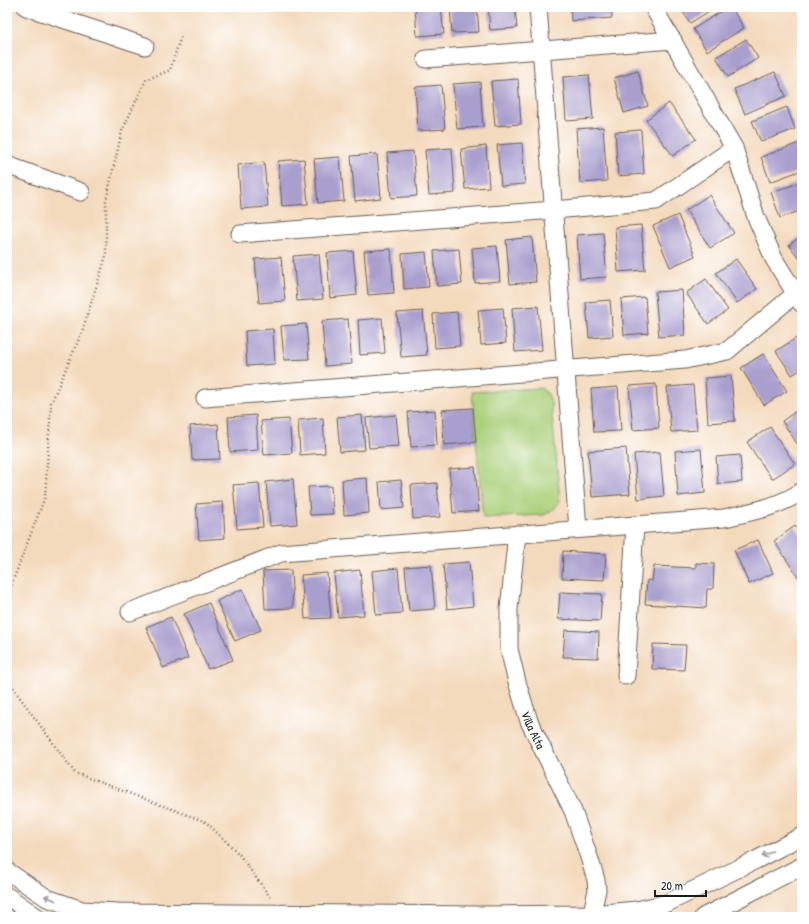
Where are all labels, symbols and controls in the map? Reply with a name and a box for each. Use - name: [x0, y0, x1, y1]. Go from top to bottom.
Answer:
- street label: Villa Alta: [518, 709, 550, 752]
- one-way arrow: [762, 851, 774, 859]
- scale bar: [655, 872, 706, 898]
- text: 20 m: [661, 877, 683, 894]
- one-way arrow: [45, 894, 57, 901]

